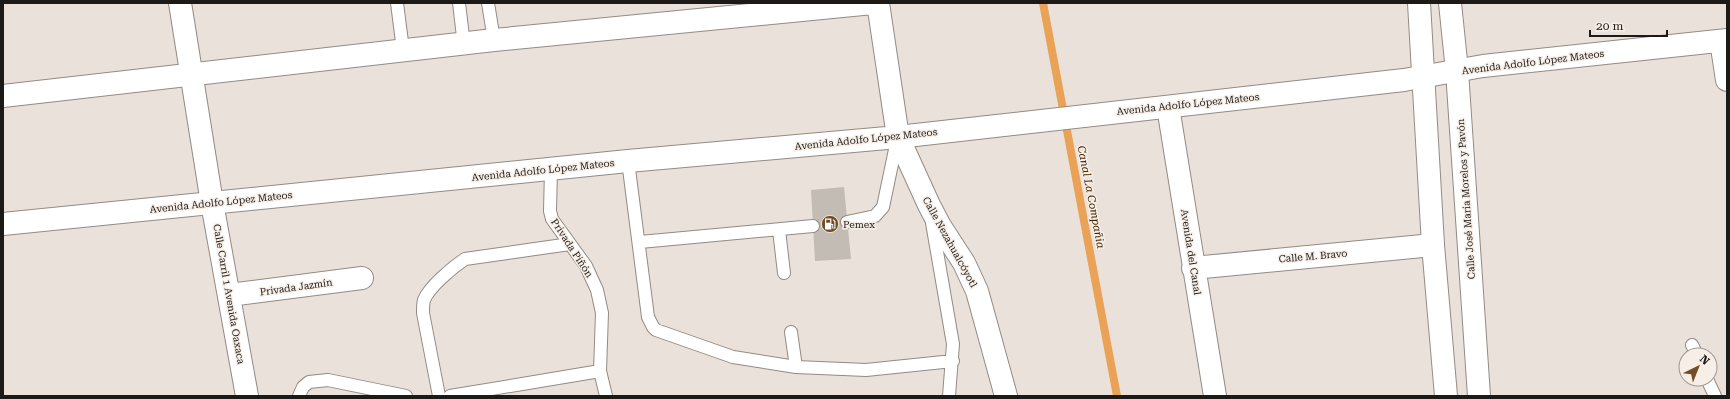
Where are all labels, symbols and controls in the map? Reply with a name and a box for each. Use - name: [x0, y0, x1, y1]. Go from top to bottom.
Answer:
- scale bar: [1590, 12, 1667, 38]
- text: 20 m: [1596, 19, 1623, 33]
- street label: Avenida Adolfo López Mateos: [1461, 48, 1605, 76]
- street label: Avenida Adolfo López Mateos: [1116, 91, 1260, 117]
- street label: Calle José María Morelos y Pavón: [1455, 118, 1477, 280]
- street label: Avenida Adolfo López Mateos: [794, 126, 938, 152]
- water label: Canal La Compañia: [1075, 145, 1107, 250]
- street label: Avenida Adolfo López Mateos: [471, 157, 615, 183]
- street label: Avenida Adolfo López Mateos: [149, 189, 293, 215]
- street label: Calle Nezahualcóyotl: [921, 195, 979, 289]
- street label: Avenida del Canal: [1179, 208, 1203, 296]
- fuel station icon: Pemex: [820, 214, 840, 234]
- street label: Privada Piñón: [549, 217, 595, 280]
- place label: Pemex: [843, 219, 875, 230]
- street label: Calle Carril 1 Avenida Oaxaca: [211, 223, 247, 365]
- street label: Calle M. Bravo: [1278, 248, 1348, 264]
- street label: Privada Jazmín: [259, 276, 334, 298]
- north arrow: [1678, 347, 1718, 387]
- text: N: [1697, 352, 1712, 368]

